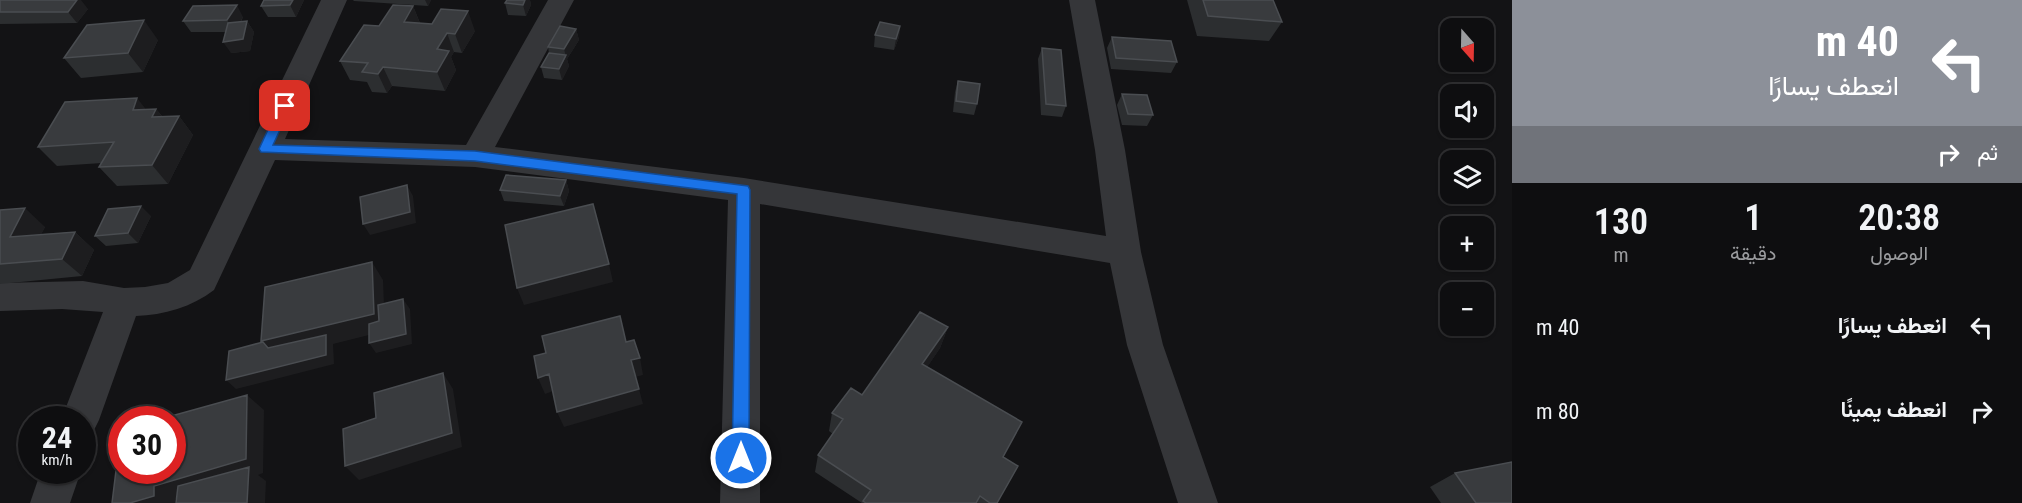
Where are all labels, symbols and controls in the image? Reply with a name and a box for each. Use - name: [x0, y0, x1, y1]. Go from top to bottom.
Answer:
- text: 40 m: [1816, 17, 1899, 66]
- north arrow: [1440, 18, 1494, 72]
- map controls: [1440, 18, 1494, 336]
- icon: left: [1920, 24, 1998, 102]
- text: انعطف يسارًا: [1768, 70, 1899, 102]
- pin: [259, 80, 310, 131]
- button: sound: [1440, 84, 1494, 138]
- icon: arrive: [268, 89, 301, 122]
- icon: right: [1932, 138, 1965, 171]
- text: ثم: [1977, 140, 1998, 165]
- button: layers: [1440, 150, 1494, 204]
- text: 1: [1744, 197, 1762, 239]
- text: 20:38: [1858, 197, 1940, 239]
- text: 130: [1594, 201, 1648, 243]
- button: +: [1440, 216, 1494, 270]
- text: دقيقة: [1730, 241, 1776, 265]
- text: الوصول: [1870, 241, 1928, 265]
- text: m: [1613, 243, 1629, 267]
- button: −: [1440, 282, 1494, 336]
- icon: left: [1965, 311, 1998, 344]
- text: انعطف يسارًا: [1838, 313, 1947, 338]
- text: 40 m: [1536, 315, 1579, 340]
- icon: right: [1965, 395, 1998, 428]
- text: انعطف يمينًا: [1841, 397, 1947, 422]
- text: 80 m: [1536, 399, 1579, 424]
- speed limit sign: 30: [108, 406, 186, 484]
- text: 24: [42, 420, 72, 455]
- position arrow: [709, 426, 773, 490]
- text: km/h: [42, 451, 72, 469]

